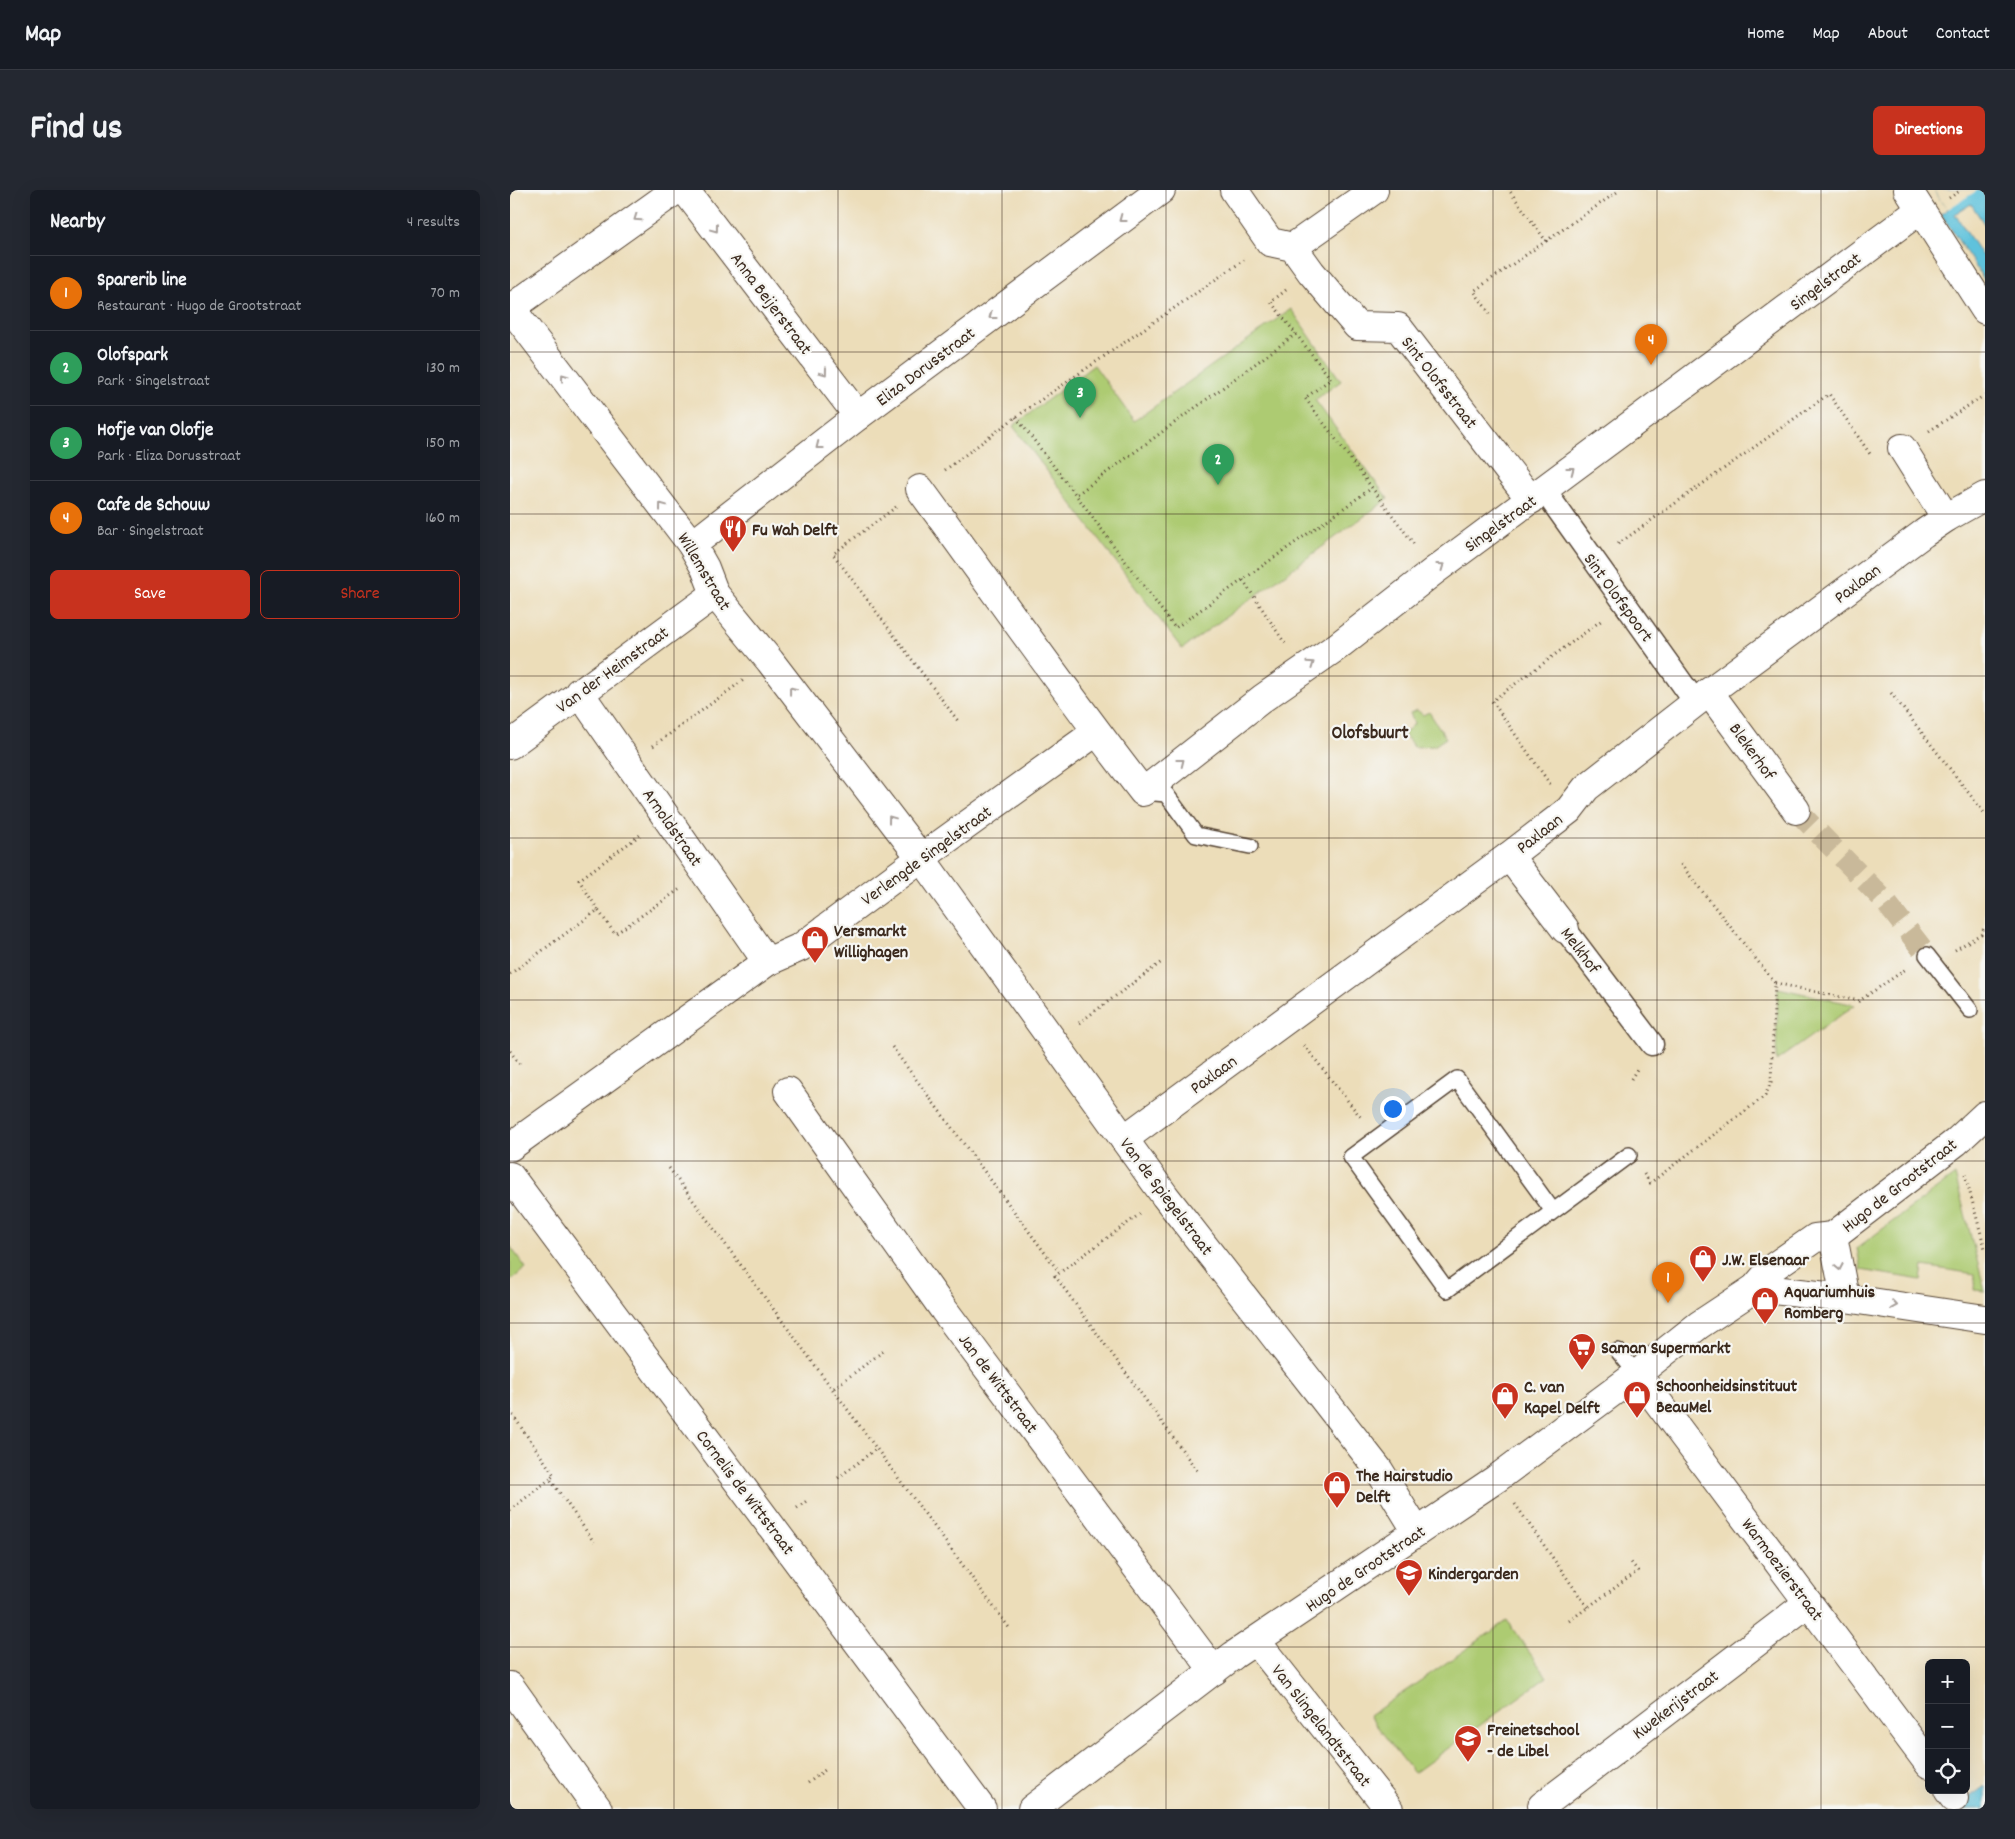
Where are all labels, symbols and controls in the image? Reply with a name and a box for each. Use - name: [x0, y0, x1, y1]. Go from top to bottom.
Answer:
- text: Map: [25, 18, 61, 52]
- text: Home: [1747, 22, 1784, 47]
- text: Map: [1812, 22, 1840, 47]
- text: About: [1868, 22, 1908, 47]
- text: Contact: [1936, 22, 1990, 47]
- text: Find us: [30, 105, 122, 155]
- button: Directions: [1873, 106, 1985, 155]
- text: Nearby: [50, 208, 105, 238]
- text: 4 results: [407, 211, 460, 234]
- one-way arrow: [633, 212, 643, 221]
- one-way arrow: [1118, 213, 1128, 222]
- one-way arrow: [709, 223, 718, 233]
- street label: Anna Beijerstraat: [723, 248, 817, 361]
- street label: Singelstraat: [1785, 248, 1868, 318]
- text: Sparerib line: [97, 268, 187, 295]
- text: 1: [64, 282, 68, 305]
- text: 70 m: [430, 282, 460, 305]
- text: Restaurant · Hugo de Grootstraat: [97, 295, 301, 318]
- one-way arrow: [988, 310, 998, 319]
- street label: Eliza Dorusstraat: [872, 322, 982, 414]
- pin: 4: [1635, 324, 1667, 365]
- street label: Sint Olofsstraat: [1394, 332, 1482, 435]
- text: Olofspark: [97, 343, 168, 370]
- text: 2: [63, 357, 70, 380]
- text: 130 m: [426, 357, 460, 380]
- one-way arrow: [818, 366, 827, 376]
- text: Park · Singelstraat: [97, 370, 210, 393]
- one-way arrow: [561, 374, 569, 383]
- pin: 3: [1064, 377, 1096, 418]
- text: Hofje van Olofje: [97, 418, 213, 445]
- text: 3: [62, 432, 70, 455]
- text: 150 m: [426, 432, 460, 455]
- one-way arrow: [816, 441, 825, 449]
- pin: 2: [1202, 444, 1234, 485]
- text: Park · Eliza Dorusstraat: [97, 445, 241, 468]
- one-way arrow: [1565, 467, 1575, 476]
- street label: Singelstraat: [1460, 490, 1543, 560]
- text: Cafe de Schouw: [97, 493, 210, 520]
- one-way arrow: [660, 503, 668, 512]
- text: 4: [63, 507, 69, 530]
- text: 160 m: [425, 507, 460, 530]
- restaurant icon: Fu Wah Delft: [718, 514, 748, 553]
- place label: Fu Wah Delft: [752, 519, 838, 544]
- text: Bar · Singelstraat: [97, 520, 204, 543]
- street label: Willemstraat: [670, 529, 736, 616]
- street label: Sint Olofspoort: [1576, 549, 1658, 648]
- street label: Paxlaan: [1830, 559, 1887, 611]
- one-way arrow: [1435, 563, 1444, 572]
- button: Save: [50, 570, 250, 619]
- button: Share: [260, 570, 460, 619]
- street label: Van der Heimstraat: [552, 621, 675, 720]
- one-way arrow: [1305, 661, 1315, 670]
- one-way arrow: [789, 686, 798, 696]
- street label: Blekerhof: [1722, 719, 1781, 787]
- district label: Olofsbuurt: [1331, 721, 1409, 748]
- one-way arrow: [1176, 759, 1185, 768]
- street label: Arnoldstraat: [635, 784, 707, 873]
- street label: Verlengde Singelstraat: [857, 801, 998, 913]
- street label: Paxlaan: [1512, 809, 1569, 861]
- one-way arrow: [888, 815, 897, 825]
- place label: Versmarkt Willighagen: [834, 920, 908, 966]
- street label: Melkhof: [1553, 923, 1605, 981]
- shop icon: Versmarkt Willighagen: [800, 925, 830, 964]
- street label: Paxlaan: [1186, 1050, 1243, 1102]
- your location: [1380, 1096, 1406, 1122]
- street label: Van de Spiegelstraat: [1112, 1133, 1218, 1262]
- street label: Hugo de Grootstraat: [1838, 1134, 1964, 1240]
- shop icon: J.W. Elsenaar: [1688, 1244, 1718, 1283]
- place label: J.W. Elsenaar: [1722, 1249, 1809, 1274]
- pin: 1: [1652, 1262, 1684, 1303]
- one-way arrow: [1833, 1263, 1844, 1271]
- place label: Aquariumhuis Romberg: [1784, 1281, 1875, 1327]
- shop icon: Aquariumhuis Romberg: [1750, 1286, 1780, 1325]
- one-way arrow: [1889, 1300, 1898, 1310]
- street label: Jan de Wittstraat: [951, 1329, 1043, 1440]
- supermarket icon: Saman Supermarkt: [1567, 1332, 1597, 1371]
- place label: Saman Supermarkt: [1601, 1337, 1731, 1362]
- place label: Schoonheidsinstituut BeauMel: [1656, 1375, 1798, 1421]
- place label: C. van Kapel Delft: [1524, 1376, 1600, 1422]
- shop icon: Schoonheidsinstituut BeauMel: [1622, 1380, 1652, 1419]
- shop icon: C. van Kapel Delft: [1490, 1381, 1520, 1420]
- street label: Cornelis de Wittstraat: [689, 1426, 800, 1562]
- place label: The Hairstudio Delft: [1356, 1465, 1453, 1511]
- shop icon: The Hairstudio Delft: [1322, 1470, 1352, 1509]
- street label: Warmoezierstraat: [1734, 1514, 1828, 1627]
- street label: Hugo de Grootstraat: [1301, 1520, 1432, 1620]
- school or university icon: Kindergarden: [1394, 1558, 1424, 1597]
- place label: Kindergarden: [1428, 1563, 1519, 1588]
- map controls: [1925, 1659, 1970, 1794]
- button: +: [1925, 1659, 1970, 1704]
- street label: Van Slingelandtstraat: [1264, 1660, 1376, 1794]
- street label: Kwekerijstraat: [1628, 1665, 1725, 1747]
- button: −: [1925, 1704, 1970, 1749]
- place label: Freinetschool - de Libel: [1487, 1719, 1580, 1765]
- school or university icon: Freinetschool - de Libel: [1453, 1724, 1483, 1763]
- button: locate: [1925, 1749, 1970, 1794]

